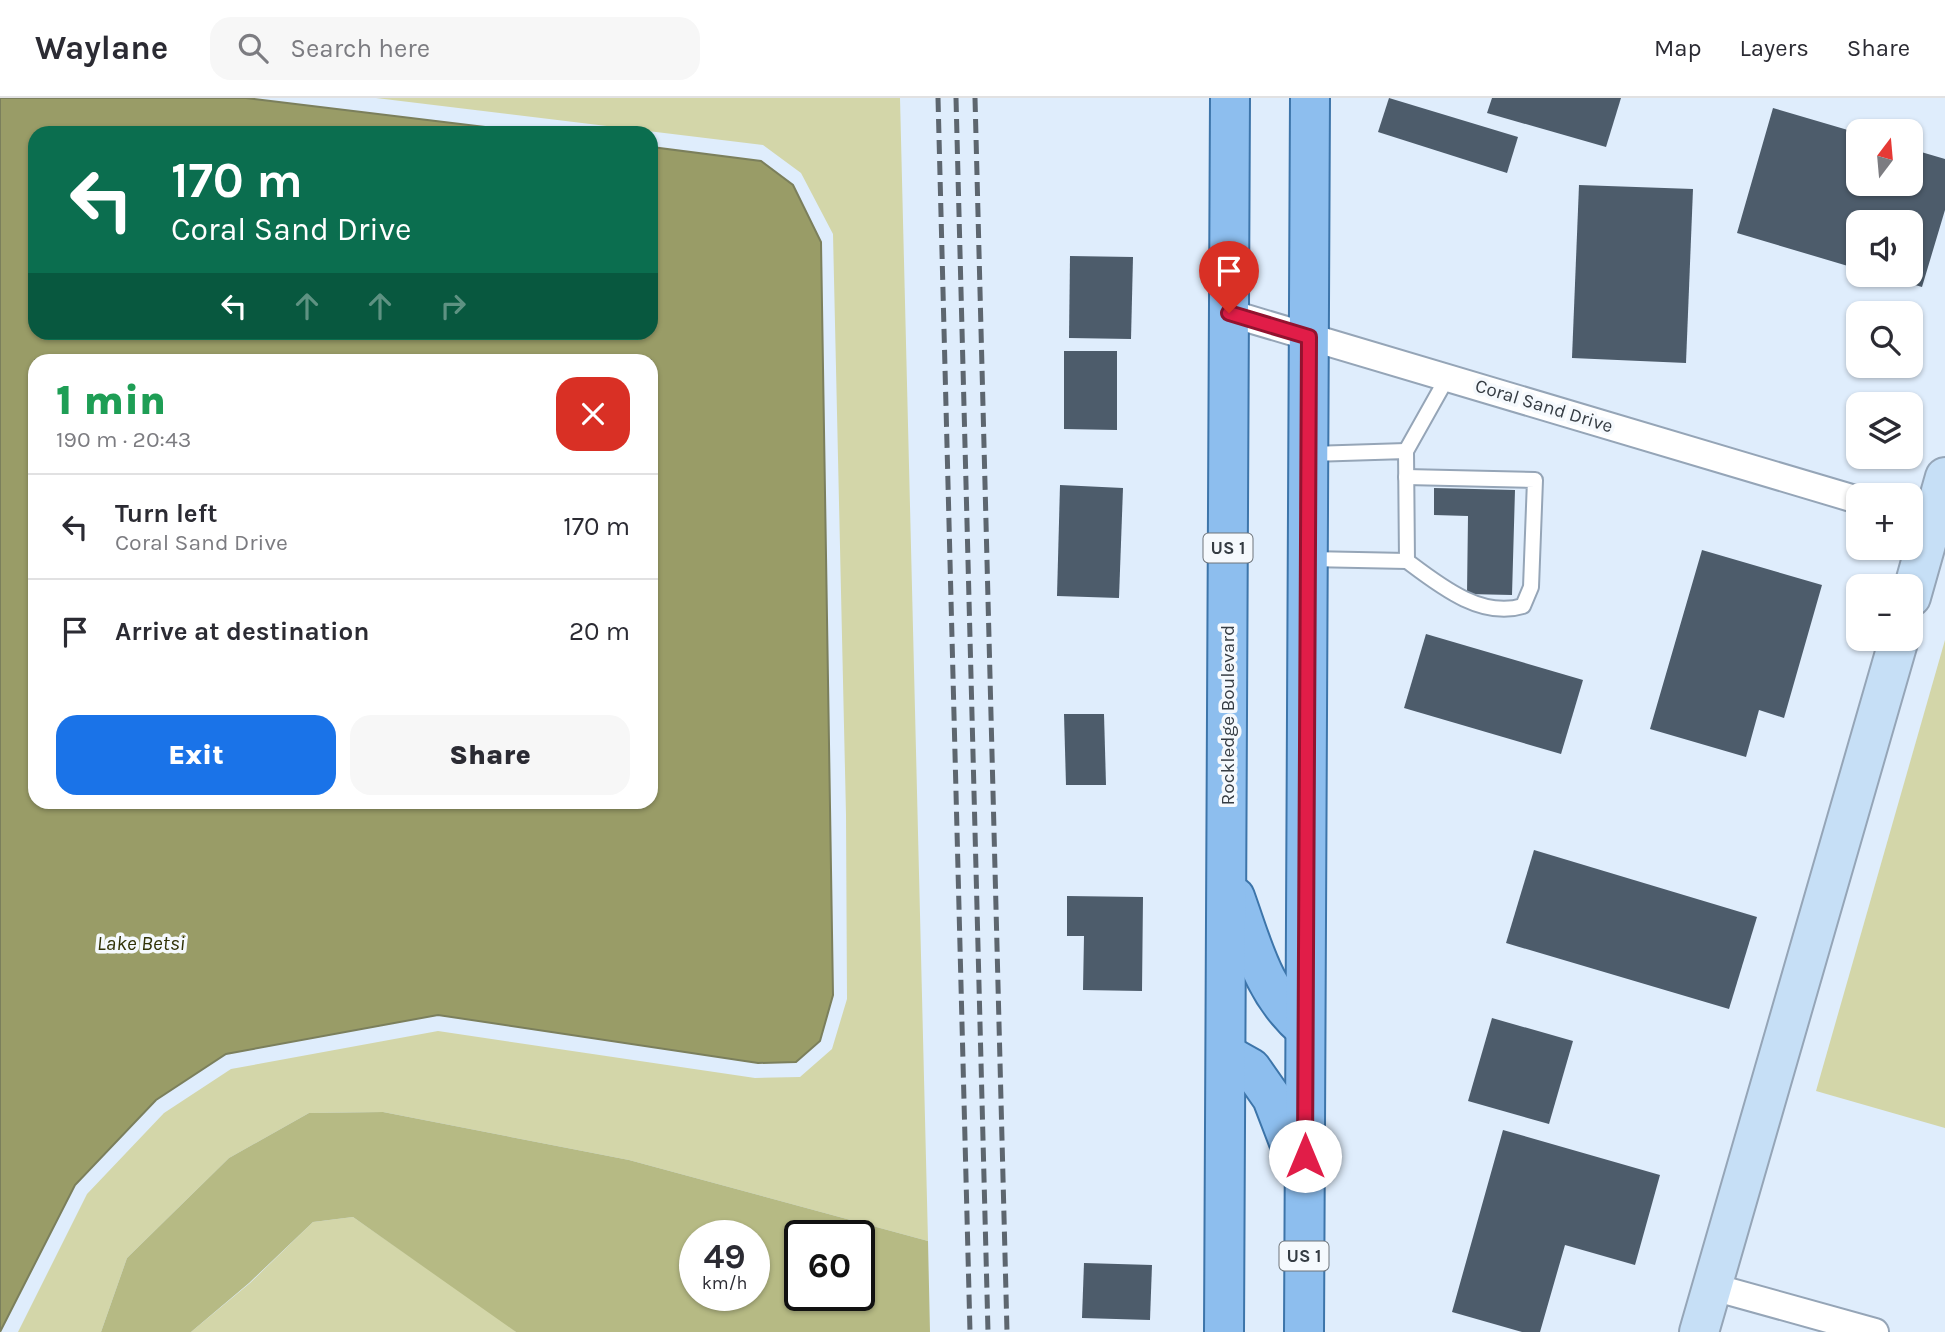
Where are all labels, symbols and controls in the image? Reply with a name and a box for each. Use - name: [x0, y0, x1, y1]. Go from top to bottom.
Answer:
- search box: [210, 17, 700, 80]
- text: Waylane: [35, 29, 168, 67]
- icon: search: [234, 29, 272, 67]
- text: Search here: [290, 33, 430, 64]
- text: Map: [1654, 34, 1702, 62]
- text: Layers: [1740, 34, 1809, 62]
- text: Share: [1847, 34, 1910, 62]
- north arrow: [1846, 119, 1923, 196]
- map controls: [1846, 119, 1923, 651]
- text: 170 m: [171, 152, 303, 209]
- icon: left: [56, 154, 147, 245]
- button: sound: [1846, 210, 1923, 287]
- text: Coral Sand Drive: [171, 211, 411, 248]
- pin: [1199, 241, 1259, 313]
- icon: arrive: [1210, 252, 1248, 290]
- icon: left: [215, 287, 253, 325]
- icon: ahead: [288, 287, 326, 325]
- icon: ahead: [361, 287, 399, 325]
- icon: right: [434, 287, 472, 325]
- button: search: [1846, 301, 1923, 378]
- text: 1 min: [56, 375, 166, 425]
- street label: Coral Sand Drive: [1473, 375, 1615, 437]
- button: close: [556, 377, 630, 451]
- button: layers: [1846, 392, 1923, 469]
- text: 190 m · 20:43: [56, 426, 191, 453]
- button: +: [1846, 483, 1923, 560]
- text: Turn left: [115, 498, 217, 529]
- icon: left: [56, 508, 94, 546]
- text: 170 m: [563, 511, 630, 542]
- text: Coral Sand Drive: [115, 529, 288, 556]
- road number: US 1: [1204, 534, 1252, 562]
- button: −: [1846, 574, 1923, 651]
- icon: arrive: [56, 613, 94, 651]
- text: Arrive at destination: [115, 616, 369, 647]
- text: 20 m: [569, 616, 630, 647]
- street label: Rockledge Boulevard: [1217, 625, 1239, 805]
- button: Exit: [56, 715, 336, 795]
- button: Share: [350, 715, 630, 795]
- water label: Lake Betsi: [97, 931, 186, 955]
- position arrow: [1268, 1119, 1342, 1193]
- speed limit sign: 60: [784, 1220, 875, 1311]
- text: 49: [703, 1236, 746, 1277]
- road number: US 1: [1280, 1241, 1328, 1270]
- text: km/h: [702, 1272, 747, 1294]

